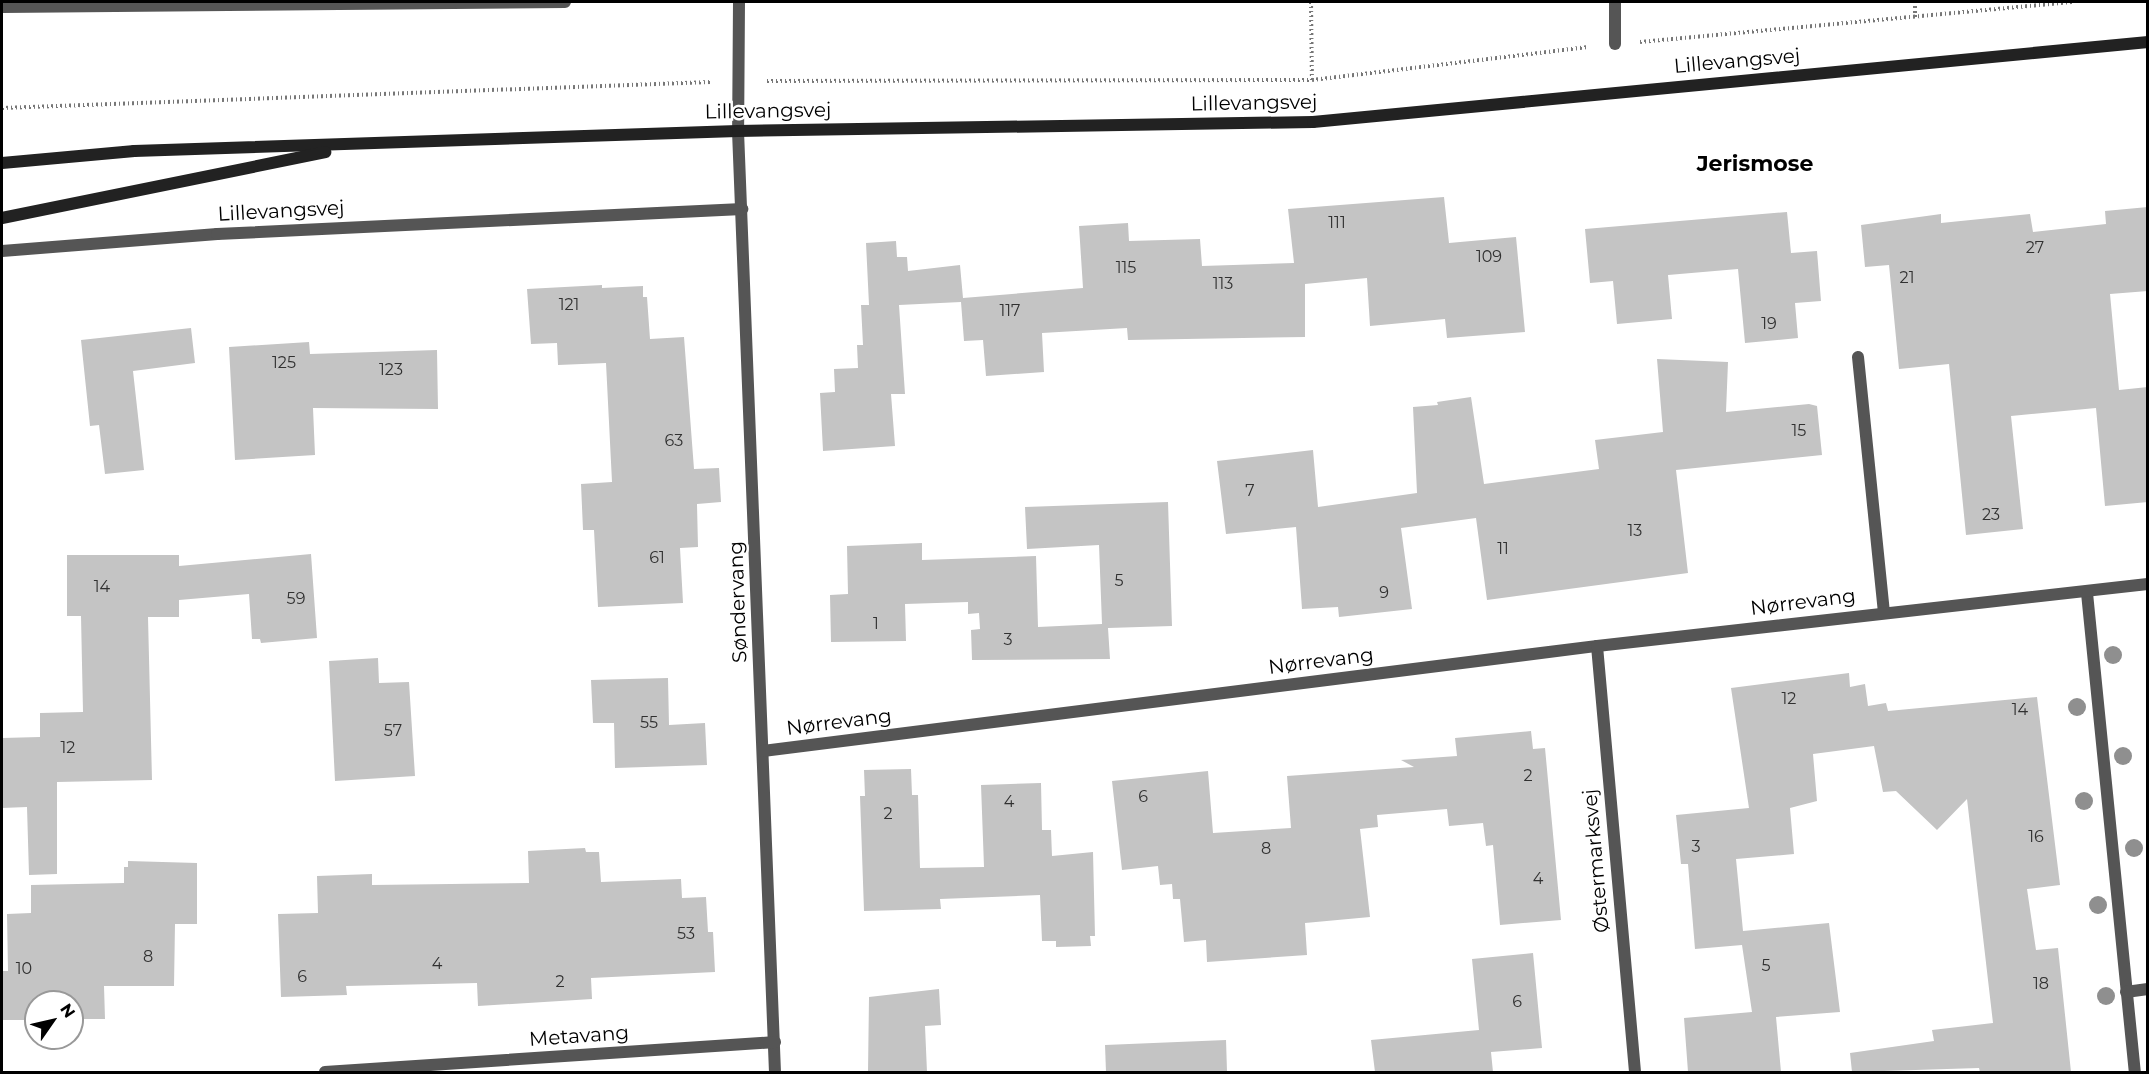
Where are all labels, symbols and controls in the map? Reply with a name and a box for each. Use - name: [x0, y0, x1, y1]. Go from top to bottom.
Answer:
- street label: Lillevangsvej: [1673, 44, 1801, 78]
- street label: Lillevangsvej: [1190, 90, 1318, 116]
- street label: Lillevangsvej: [704, 98, 832, 124]
- district label: Jerismose: [1697, 151, 1813, 177]
- street label: Lillevangsvej: [217, 196, 345, 226]
- house number: 111: [1328, 213, 1346, 233]
- house number: 27: [2026, 238, 2044, 258]
- house number: 109: [1476, 247, 1502, 267]
- house number: 115: [1116, 258, 1136, 278]
- house number: 21: [1900, 268, 1914, 288]
- house number: 113: [1213, 274, 1233, 294]
- house number: 121: [559, 295, 579, 315]
- house number: 117: [1000, 301, 1020, 321]
- house number: 19: [1761, 314, 1777, 334]
- house number: 125: [272, 353, 296, 373]
- house number: 123: [379, 360, 403, 380]
- house number: 15: [1792, 421, 1806, 441]
- house number: 63: [665, 431, 683, 451]
- house number: 7: [1245, 481, 1255, 501]
- house number: 23: [1982, 505, 2000, 525]
- house number: 13: [1628, 521, 1642, 541]
- house number: 11: [1497, 539, 1509, 559]
- street label: Søndervang: [724, 541, 752, 663]
- house number: 61: [649, 548, 665, 568]
- house number: 5: [1114, 571, 1124, 591]
- house number: 14: [94, 577, 110, 597]
- house number: 9: [1379, 583, 1389, 603]
- street label: Nørrevang: [1749, 584, 1857, 620]
- house number: 59: [287, 589, 305, 609]
- house number: 1: [873, 614, 879, 634]
- house number: 3: [1003, 630, 1013, 650]
- street label: Nørrevang: [1267, 643, 1375, 679]
- house number: 12: [1782, 689, 1796, 709]
- house number: 14: [2012, 700, 2028, 720]
- street label: Nørrevang: [785, 704, 893, 740]
- house number: 55: [640, 713, 658, 733]
- house number: 57: [384, 721, 402, 741]
- house number: 12: [61, 738, 75, 758]
- house number: 2: [1523, 766, 1533, 786]
- house number: 6: [1138, 787, 1148, 807]
- street label: Østermarksvej: [1578, 788, 1614, 934]
- house number: 4: [1004, 792, 1014, 812]
- house number: 2: [883, 804, 893, 824]
- house number: 16: [2028, 827, 2044, 847]
- house number: 3: [1691, 837, 1701, 857]
- house number: 8: [1261, 839, 1271, 859]
- house number: 4: [1533, 869, 1543, 889]
- house number: 53: [677, 924, 695, 944]
- house number: 8: [143, 947, 153, 967]
- house number: 4: [432, 954, 442, 974]
- house number: 5: [1761, 956, 1771, 976]
- house number: 10: [16, 959, 32, 979]
- house number: 6: [297, 967, 307, 987]
- house number: 2: [555, 972, 565, 992]
- house number: 18: [2033, 974, 2049, 994]
- north arrow: [24, 990, 84, 1050]
- house number: 6: [1512, 992, 1522, 1012]
- text: N: [56, 1000, 79, 1021]
- street label: Metavang: [528, 1021, 630, 1051]

